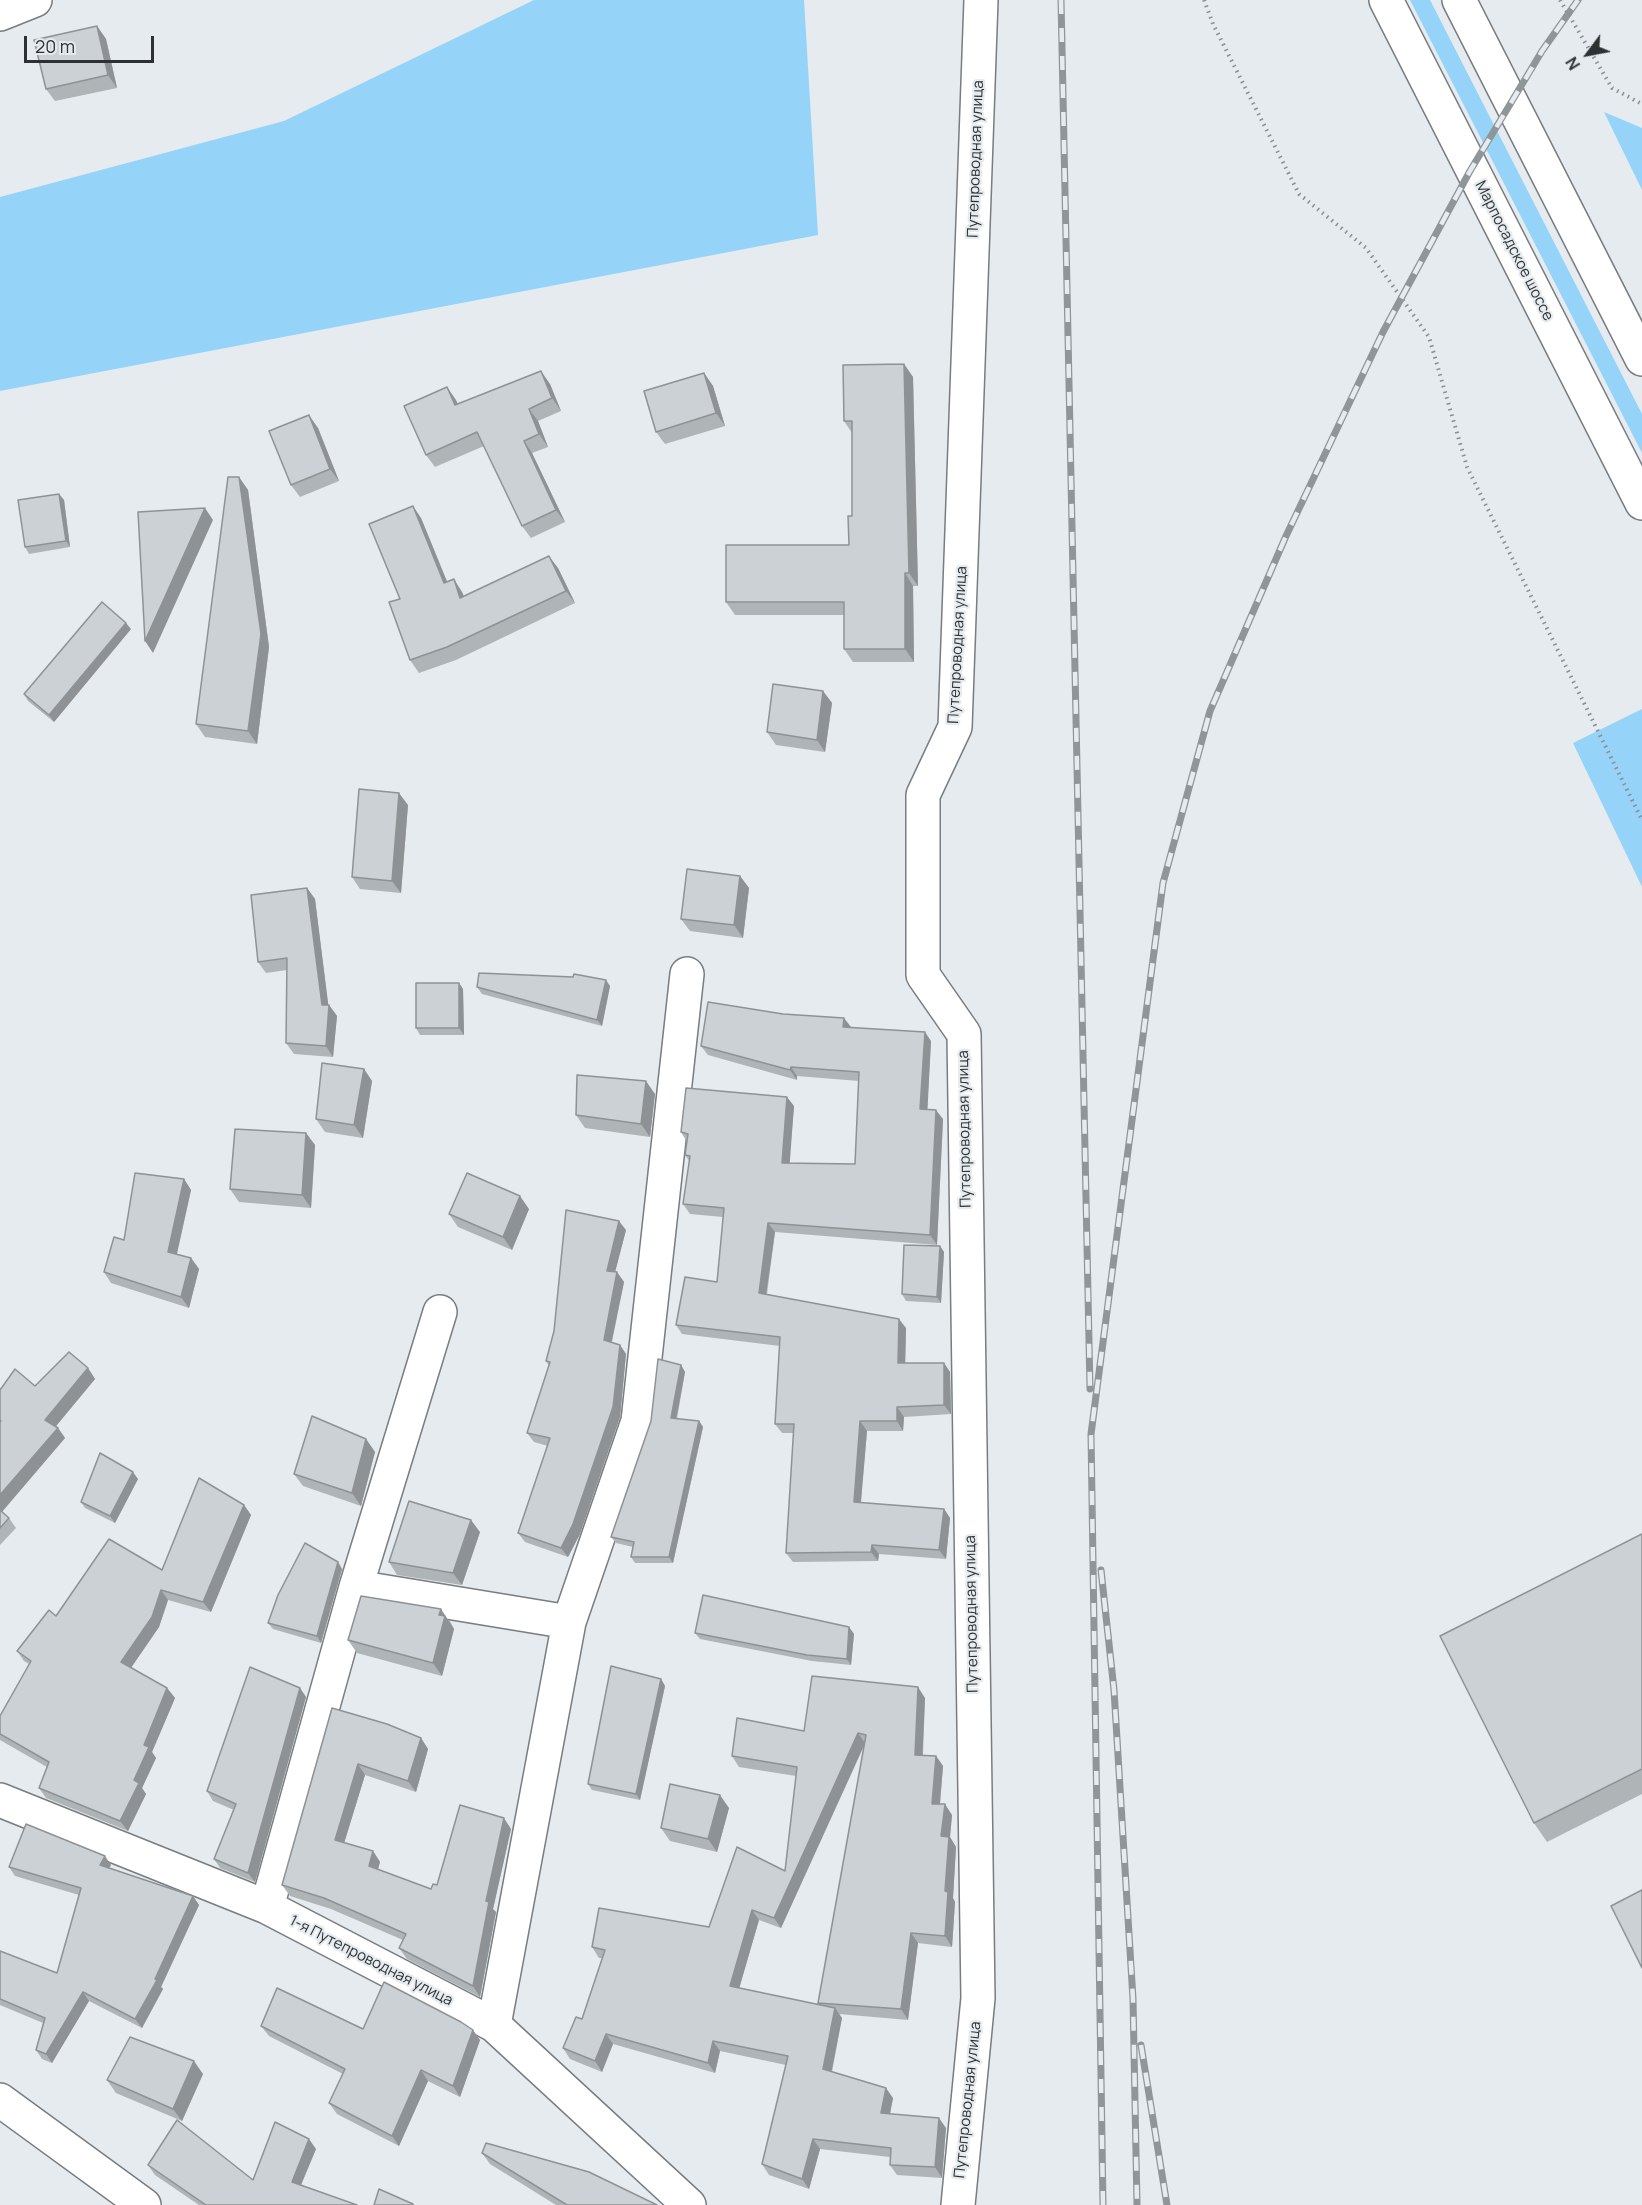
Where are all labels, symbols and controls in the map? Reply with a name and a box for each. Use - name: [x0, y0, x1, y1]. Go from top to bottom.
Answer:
- scale bar: [27, 24, 158, 62]
- north arrow: [1558, 24, 1618, 84]
- text: 20 m: [35, 34, 75, 58]
- text: N: [1560, 53, 1585, 74]
- street label: Путепроводная улица: [964, 80, 988, 238]
- street label: Марпосадское шоссе: [1471, 178, 1557, 324]
- street label: Путепроводная улица: [945, 566, 971, 724]
- street label: Путепроводная улица: [955, 1050, 975, 1208]
- street label: Путепроводная улица: [962, 1535, 982, 1693]
- street label: 1-я Путепроводная улица: [286, 1912, 456, 2010]
- street label: Путепроводная улица: [951, 2021, 985, 2179]

